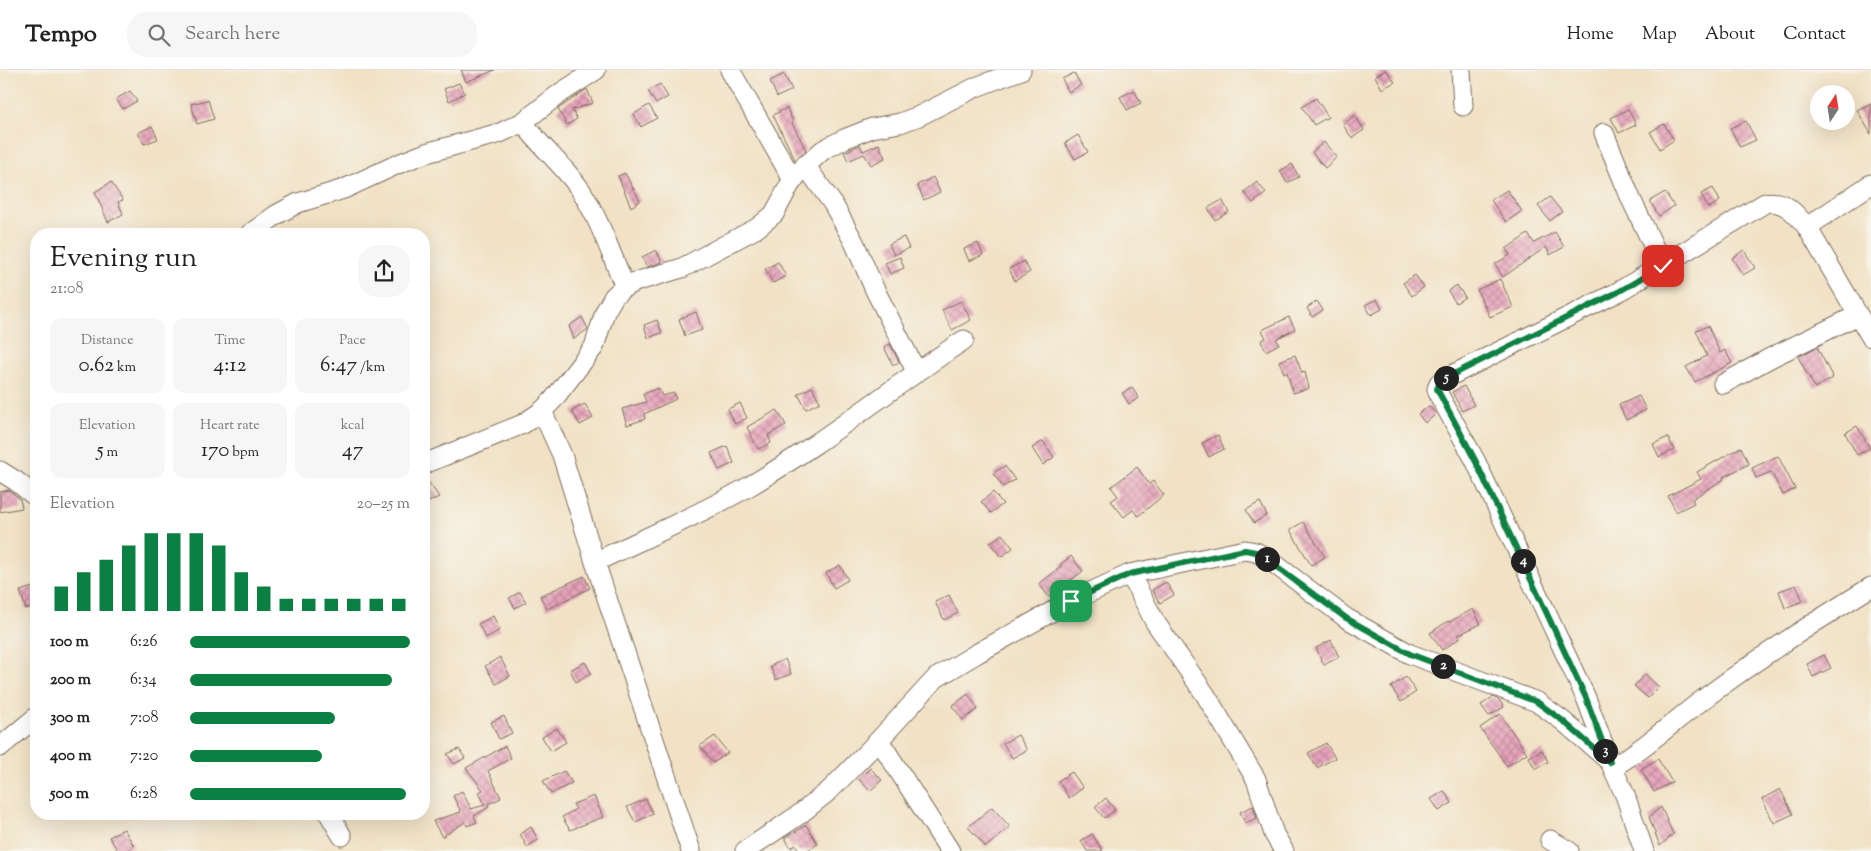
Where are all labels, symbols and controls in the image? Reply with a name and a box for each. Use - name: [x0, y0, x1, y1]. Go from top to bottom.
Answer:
- search box: [127, 12, 477, 57]
- text: Tempo: [25, 18, 97, 52]
- icon: search: [145, 21, 173, 49]
- text: Search here: [185, 21, 280, 48]
- text: Home: [1567, 22, 1614, 48]
- text: Map: [1642, 22, 1677, 48]
- text: About: [1705, 22, 1755, 48]
- text: Contact: [1783, 22, 1846, 48]
- north arrow: [1810, 85, 1855, 130]
- map controls: [1810, 85, 1855, 130]
- text: Evening run: [50, 239, 197, 279]
- button: share: [358, 245, 410, 297]
- pin: [1642, 245, 1684, 287]
- icon: check: [1649, 252, 1677, 280]
- text: 21:08: [50, 278, 83, 301]
- text: Distance: [81, 331, 134, 351]
- text: Time: [214, 331, 246, 351]
- text: Pace: [339, 331, 366, 351]
- text: 0.62: [78, 351, 114, 381]
- text: 4:12: [213, 351, 247, 381]
- text: 6:47: [320, 351, 357, 381]
- text: km: [114, 358, 136, 378]
- text: /km: [357, 358, 385, 378]
- pin: 5: [1434, 366, 1458, 390]
- text: 5: [1444, 368, 1449, 388]
- text: Elevation: [79, 416, 136, 436]
- text: Heart rate: [200, 416, 260, 436]
- text: kcal: [341, 416, 365, 436]
- text: 5: [96, 436, 104, 466]
- text: 170: [201, 436, 229, 466]
- text: 47: [342, 436, 363, 466]
- text: m: [104, 443, 118, 463]
- text: bpm: [229, 443, 259, 463]
- text: Elevation: [50, 493, 115, 516]
- text: 20–25 m: [357, 493, 410, 516]
- pin: 1: [1254, 546, 1280, 572]
- pin: 4: [1510, 548, 1536, 574]
- text: 1: [1265, 549, 1270, 569]
- text: 4: [1520, 551, 1527, 571]
- pin: [1050, 580, 1092, 622]
- icon: arrive: [1057, 587, 1085, 615]
- text: 100 m: [50, 631, 89, 654]
- text: 6:26: [130, 631, 157, 654]
- pin: 2: [1430, 654, 1456, 678]
- text: 2: [1440, 656, 1447, 676]
- text: 200 m: [50, 669, 91, 692]
- text: 6:34: [130, 669, 156, 692]
- text: 300 m: [50, 707, 90, 730]
- text: 7:08: [130, 707, 158, 730]
- pin: 3: [1592, 738, 1618, 764]
- text: 3: [1603, 741, 1608, 761]
- text: 400 m: [50, 745, 92, 768]
- text: 7:20: [130, 745, 158, 768]
- text: 500 m: [50, 783, 89, 806]
- text: 6:28: [130, 783, 157, 806]

